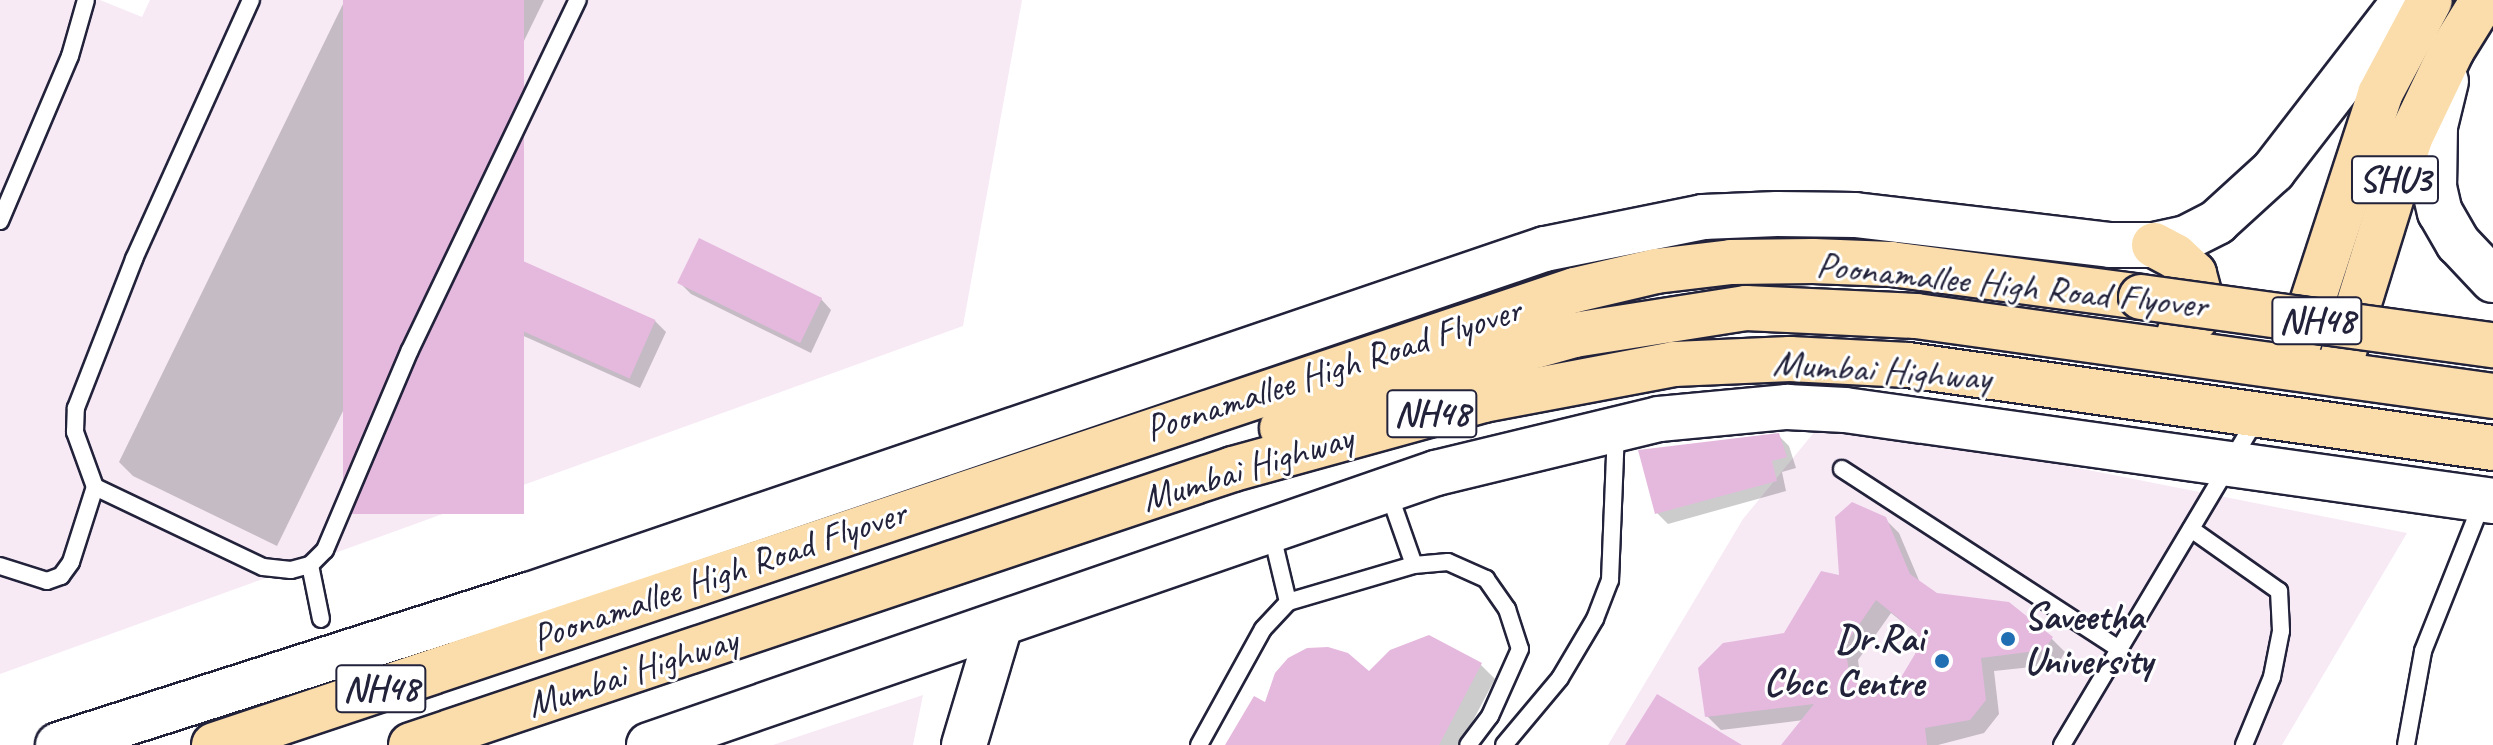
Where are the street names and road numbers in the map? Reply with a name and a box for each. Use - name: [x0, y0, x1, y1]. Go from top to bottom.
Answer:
- road number: SHU3: [2351, 148, 2439, 212]
- street label: Poonamallee High Road Flyover: [1814, 242, 2210, 328]
- street label: Poonamallee High Road Flyover: [1139, 286, 1527, 452]
- road number: NH48: [2271, 289, 2363, 353]
- street label: Mumbai Highway: [1772, 340, 1992, 400]
- road number: NH48: [1386, 382, 1478, 446]
- street label: Mumbai Highway: [1136, 414, 1358, 522]
- street label: Poonamallee High Road Flyover: [525, 489, 913, 661]
- street label: Mumbai Highway: [521, 617, 743, 727]
- road number: NH48: [335, 657, 427, 721]

